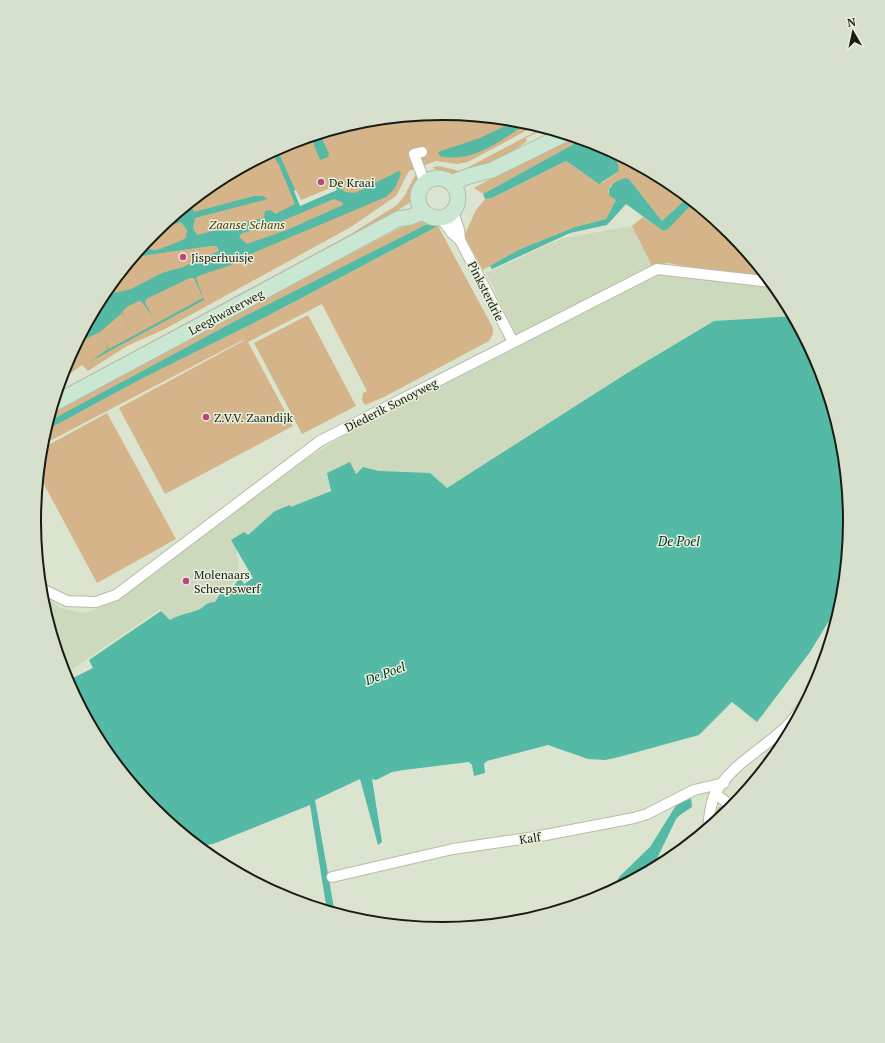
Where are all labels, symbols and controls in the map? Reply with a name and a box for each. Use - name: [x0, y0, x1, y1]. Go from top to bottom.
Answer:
- north arrow: [833, 12, 873, 52]
- text: N: [846, 14, 857, 30]
- place label: De Kraai: [329, 175, 375, 190]
- marker: De Kraai: [316, 177, 326, 187]
- park label: Zaanse Schans: [209, 217, 285, 232]
- place label: Jisperhuisje: [191, 250, 254, 265]
- marker: Jisperhuisje: [178, 252, 188, 262]
- street label: Pinksterdrie: [464, 259, 508, 323]
- street label: Leeghwaterweg: [186, 286, 267, 338]
- street label: Diederik Sonoyweg: [342, 375, 441, 435]
- place label: Z.V.V. Zaandijk: [214, 410, 294, 425]
- marker: Z.V.V. Zaandijk: [201, 412, 211, 422]
- water label: De Poel: [657, 532, 700, 550]
- place label: Molenaars Scheepswerf: [194, 567, 261, 596]
- marker: Molenaars Scheepswerf: [181, 576, 191, 586]
- water label: De Poel: [361, 657, 408, 689]
- street label: Kalf: [518, 829, 543, 847]

